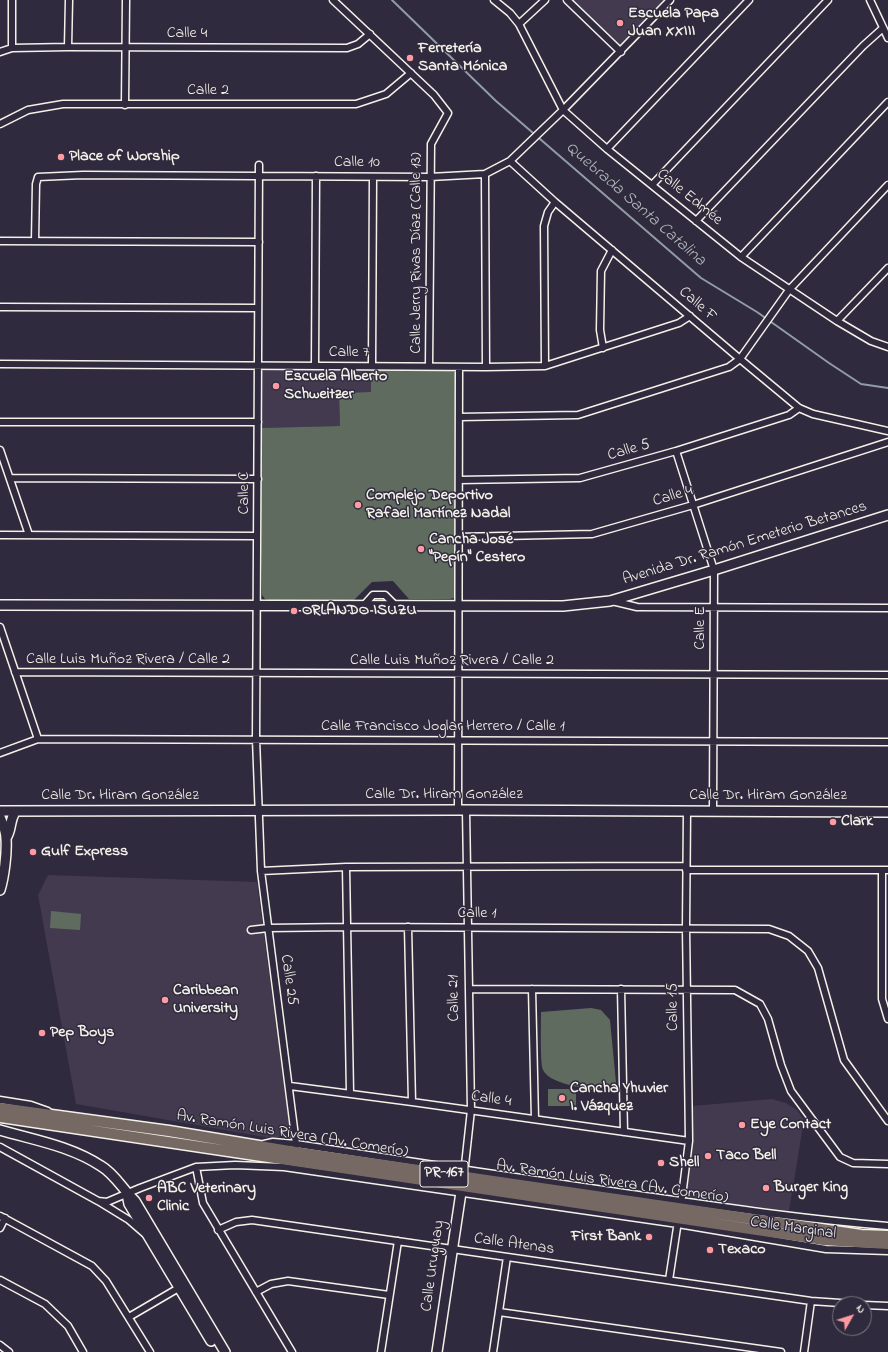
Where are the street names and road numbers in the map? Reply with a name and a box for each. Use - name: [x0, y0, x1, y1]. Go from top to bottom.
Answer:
- street label: Calle 4: [167, 24, 207, 44]
- street label: Calle 2: [187, 81, 229, 101]
- street label: Calle Jerry Rivas Díaz (Calle 13): [407, 152, 427, 354]
- street label: Calle 10: [334, 153, 380, 173]
- street label: Calle Edmée: [652, 166, 726, 230]
- street label: Calle F: [674, 283, 720, 327]
- street label: Calle 7: [329, 343, 369, 363]
- street label: Calle 5: [606, 436, 652, 466]
- street label: Calle C: [235, 472, 255, 514]
- street label: Calle 4: [651, 482, 695, 512]
- street label: Avenida Dr. Ramón Emeterio Betances: [621, 498, 869, 590]
- street label: Calle E: [691, 606, 711, 650]
- street label: Calle Luis Muñoz Rivera / Calle 2: [26, 650, 230, 670]
- street label: Calle Luis Muñoz Rivera / Calle 2: [350, 651, 554, 671]
- street label: Calle Francisco Joglar Herrero / Calle 1: [321, 717, 565, 737]
- street label: Calle Dr. Hiram González: [365, 785, 523, 805]
- street label: Calle Dr. Hiram González: [41, 786, 199, 806]
- street label: Calle Dr. Hiram González: [689, 786, 847, 806]
- street label: Calle 1: [457, 904, 497, 924]
- street label: Calle 25: [275, 953, 301, 1007]
- street label: Calle 21: [445, 974, 465, 1022]
- street label: Calle 15: [664, 983, 684, 1031]
- street label: Calle 4: [470, 1088, 512, 1112]
- street label: Av. Ramón Luis Rivera (Av. Comerío): [175, 1107, 409, 1163]
- street label: Av. Ramón Luis Rivera (Av. Comerío): [495, 1157, 729, 1209]
- road number: PR-167: [420, 1161, 468, 1187]
- street label: Calle Marginal: [749, 1213, 837, 1245]
- street label: Calle Uruguay: [418, 1219, 450, 1313]
- street label: Calle Atenas: [473, 1230, 555, 1260]

